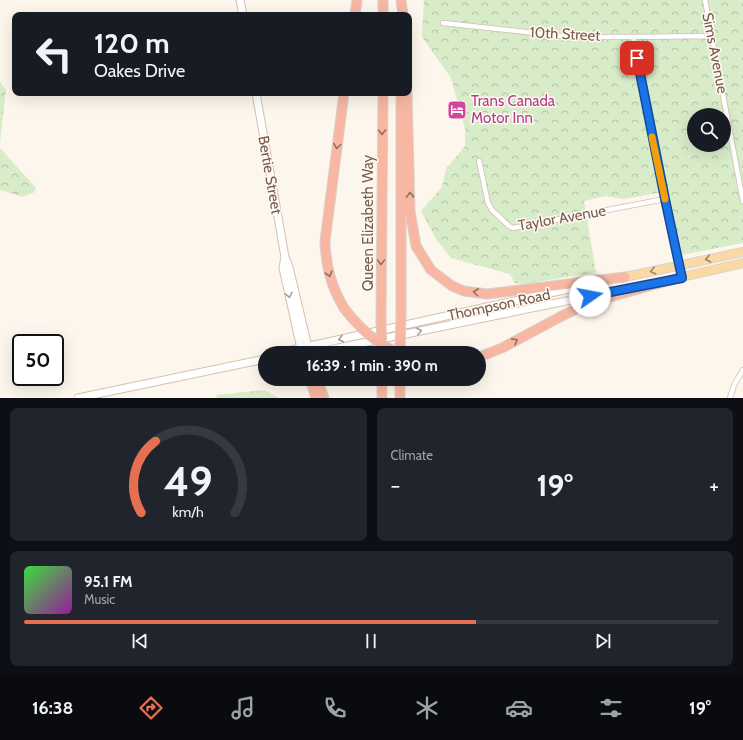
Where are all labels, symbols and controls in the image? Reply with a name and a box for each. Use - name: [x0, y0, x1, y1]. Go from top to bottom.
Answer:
- street label: Sims Avenue: [698, 11, 732, 95]
- street label: 10th Street: [529, 23, 601, 45]
- text: 120 m: [94, 26, 170, 60]
- icon: left: [28, 28, 80, 80]
- pin: [620, 41, 654, 75]
- icon: arrive: [626, 47, 648, 69]
- text: Oakes Drive: [94, 60, 185, 82]
- place label: Trans Canada Motor Inn: [471, 92, 556, 127]
- hotel icon: Trans Canada Motor Inn: [446, 99, 468, 121]
- map controls: [687, 108, 731, 152]
- button: search: [687, 108, 731, 152]
- one-way arrow: [378, 129, 386, 135]
- street label: Bertie Street: [254, 134, 286, 216]
- one-way arrow: [333, 142, 342, 149]
- street label: Queen Elizabeth Way: [359, 154, 377, 291]
- one-way arrow: [406, 192, 414, 198]
- street label: Taylor Avenue: [517, 201, 608, 235]
- one-way arrow: [705, 254, 711, 262]
- one-way arrow: [377, 259, 385, 265]
- one-way arrow: [649, 266, 656, 274]
- one-way arrow: [324, 270, 333, 277]
- position arrow: [569, 275, 611, 317]
- street label: Thompson Road: [446, 285, 552, 325]
- one-way arrow: [473, 288, 479, 297]
- one-way arrow: [284, 292, 292, 298]
- one-way arrow: [416, 328, 423, 336]
- speed limit sign: 50: [12, 334, 64, 386]
- one-way arrow: [338, 335, 344, 343]
- one-way arrow: [510, 339, 518, 346]
- text: 16:39 · 1 min · 390 m: [306, 357, 438, 375]
- text: Climate: [391, 447, 433, 463]
- text: 49: [164, 455, 213, 505]
- text: 19°: [536, 467, 573, 504]
- text: −: [391, 472, 400, 499]
- text: +: [709, 472, 719, 499]
- text: km/h: [173, 502, 204, 520]
- text: 95.1 FM: [84, 573, 133, 591]
- text: Music: [84, 591, 115, 607]
- icon: previous: [129, 630, 151, 652]
- icon: pause: [360, 630, 382, 652]
- icon: next: [592, 630, 614, 652]
- icon: directions: [137, 694, 165, 722]
- icon: music: [229, 694, 257, 722]
- icon: phone: [321, 694, 349, 722]
- icon: climate: [413, 694, 441, 722]
- icon: car: [505, 694, 533, 722]
- icon: filters: [597, 694, 625, 722]
- text: 16:38: [32, 697, 73, 719]
- text: 19°: [689, 697, 711, 719]

